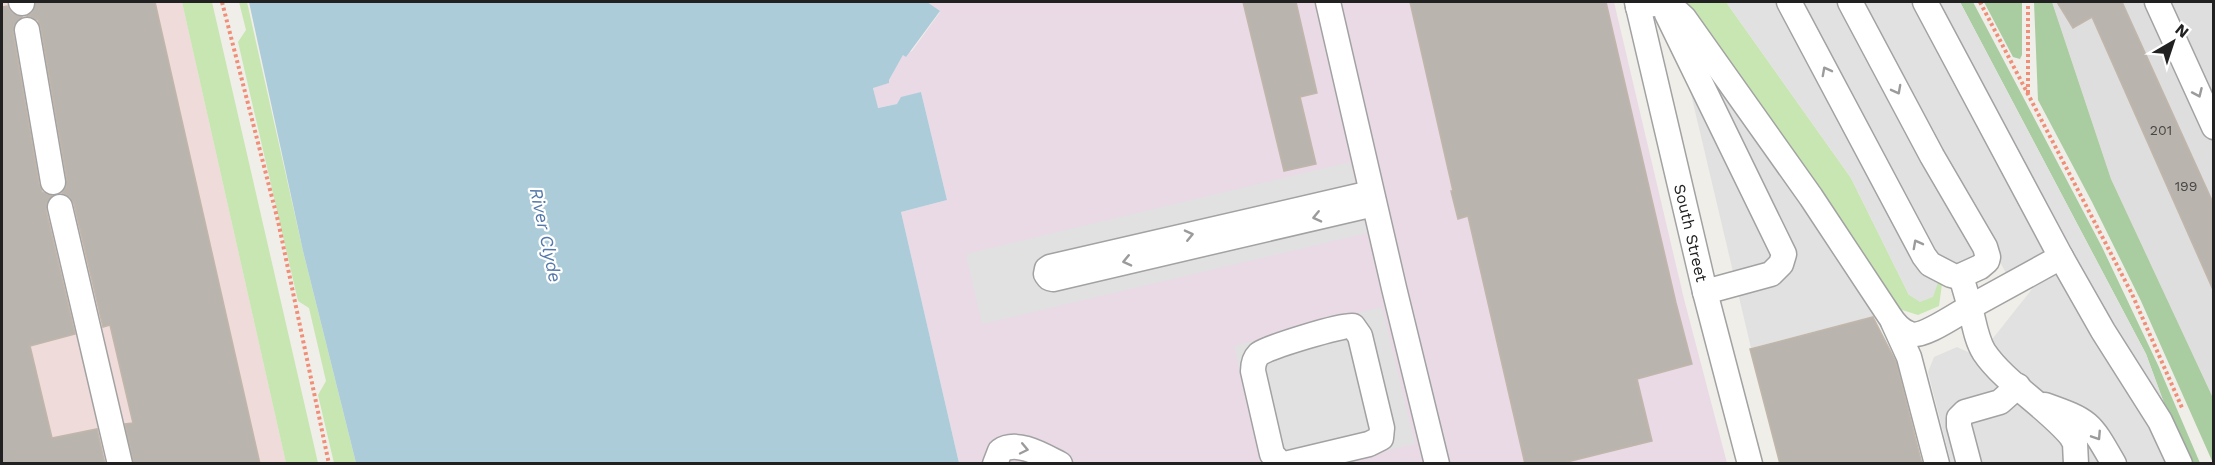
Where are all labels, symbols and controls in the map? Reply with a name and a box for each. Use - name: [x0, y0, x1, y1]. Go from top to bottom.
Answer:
- north arrow: [2143, 12, 2203, 72]
- text: N: [2172, 20, 2193, 42]
- one-way arrow: [1822, 67, 1833, 78]
- one-way arrow: [1890, 84, 1901, 94]
- one-way arrow: [2191, 87, 2203, 98]
- house number: 201: [2150, 122, 2172, 138]
- house number: 199: [2175, 178, 2197, 194]
- street label: South Street: [1670, 182, 1712, 284]
- water label: River Clyde: [526, 186, 566, 284]
- one-way arrow: [1312, 209, 1322, 222]
- one-way arrow: [1184, 229, 1194, 242]
- one-way arrow: [1913, 240, 1924, 250]
- one-way arrow: [1122, 254, 1132, 267]
- one-way arrow: [2090, 430, 2102, 440]
- one-way arrow: [1019, 442, 1029, 455]

